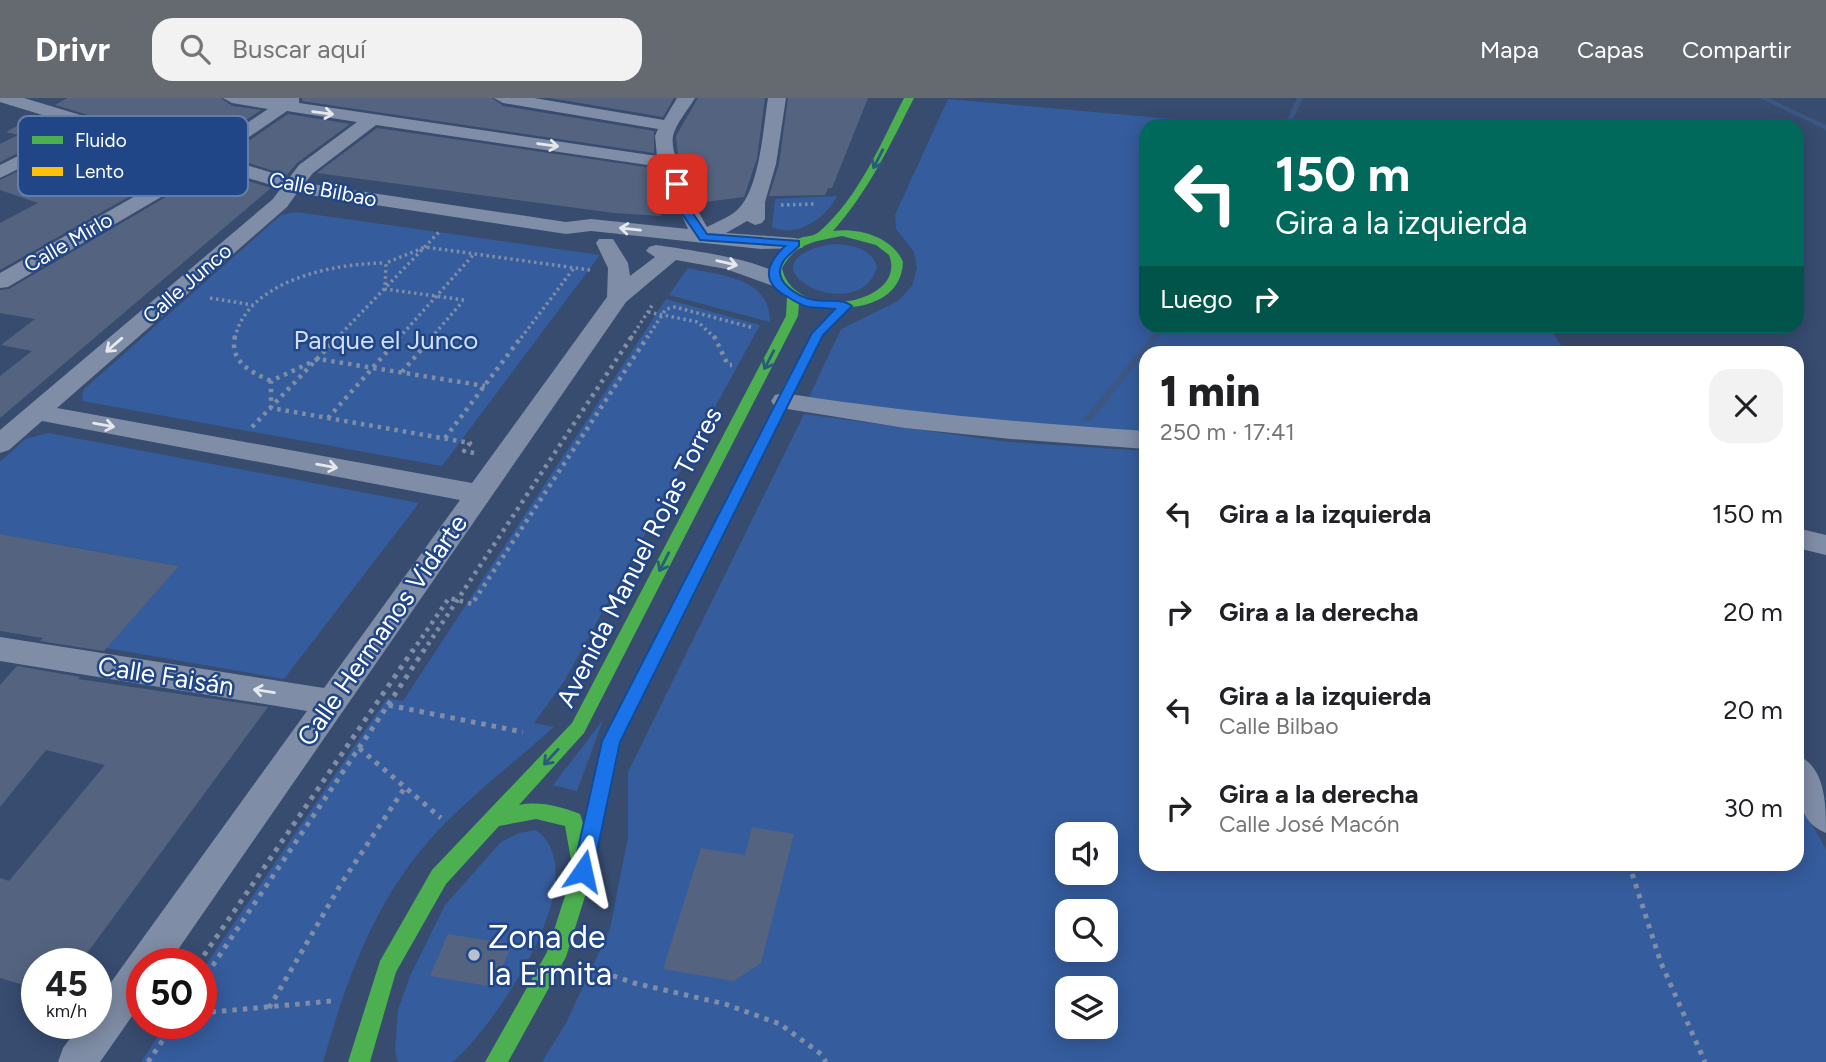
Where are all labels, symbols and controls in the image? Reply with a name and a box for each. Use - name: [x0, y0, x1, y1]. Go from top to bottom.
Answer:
- search box: [152, 18, 642, 81]
- text: Drivr: [35, 30, 110, 69]
- icon: search: [176, 30, 214, 68]
- text: Buscar aquí: [232, 33, 366, 65]
- text: Mapa: [1480, 35, 1539, 64]
- text: Capas: [1577, 35, 1644, 64]
- text: Compartir: [1682, 35, 1791, 64]
- one-way arrow: [311, 107, 334, 120]
- legend: [18, 116, 248, 196]
- text: Fluido: [75, 129, 127, 152]
- one-way arrow: [537, 139, 559, 152]
- text: 150 m: [1275, 144, 1410, 203]
- icon: left: [1160, 147, 1251, 238]
- one-way arrow: [870, 148, 884, 169]
- pin: [647, 154, 707, 214]
- text: Lento: [75, 160, 124, 183]
- icon: arrive: [658, 165, 696, 203]
- street label: Calle Bilbao: [267, 166, 379, 212]
- text: Gira a la izquierda: [1275, 204, 1528, 242]
- street label: Calle Mirlo: [19, 207, 117, 277]
- one-way arrow: [619, 222, 642, 235]
- street label: Calle Junco: [137, 238, 237, 328]
- one-way arrow: [715, 257, 738, 271]
- icon: right: [1247, 280, 1285, 318]
- text: Luego: [1160, 283, 1233, 315]
- park label: Parque el Junco: [294, 324, 478, 356]
- one-way arrow: [106, 337, 124, 353]
- one-way arrow: [762, 349, 776, 370]
- text: 1 min: [1160, 366, 1260, 417]
- button: close: [1709, 369, 1783, 443]
- street label: Avenida Manuel Rojas Torres: [549, 402, 729, 712]
- one-way arrow: [92, 418, 115, 432]
- text: 250 m · 17:41: [1160, 418, 1295, 446]
- one-way arrow: [315, 460, 338, 473]
- icon: left: [1160, 495, 1198, 533]
- text: Gira a la izquierda: [1219, 498, 1431, 530]
- text: 150 m: [1712, 498, 1783, 530]
- street label: Calle Hermanos Vidarte: [290, 508, 474, 752]
- one-way arrow: [657, 551, 671, 572]
- icon: right: [1160, 593, 1198, 631]
- text: Gira a la derecha: [1219, 596, 1419, 628]
- text: 20 m: [1723, 596, 1783, 628]
- street label: Calle Faisán: [96, 649, 236, 703]
- text: Gira a la izquierda: [1219, 680, 1431, 712]
- one-way arrow: [253, 684, 276, 697]
- icon: left: [1160, 691, 1198, 729]
- text: 20 m: [1723, 694, 1783, 726]
- text: Calle Bilbao: [1219, 712, 1339, 740]
- one-way arrow: [542, 748, 559, 765]
- text: Gira a la derecha: [1219, 778, 1419, 810]
- icon: right: [1160, 789, 1198, 827]
- text: 30 m: [1724, 792, 1783, 824]
- text: Calle José Macón: [1219, 810, 1400, 838]
- map controls: [1055, 822, 1118, 1039]
- button: sound: [1055, 822, 1118, 885]
- position arrow: [546, 834, 620, 908]
- button: search: [1055, 899, 1118, 962]
- place label: Zona de la Ermita: [488, 918, 612, 993]
- marker: Zona de la Ermita: [466, 947, 482, 963]
- speed limit sign: 50: [126, 948, 217, 1039]
- text: 45: [45, 963, 88, 1005]
- button: layers: [1055, 976, 1118, 1039]
- text: km/h: [46, 1000, 87, 1022]

